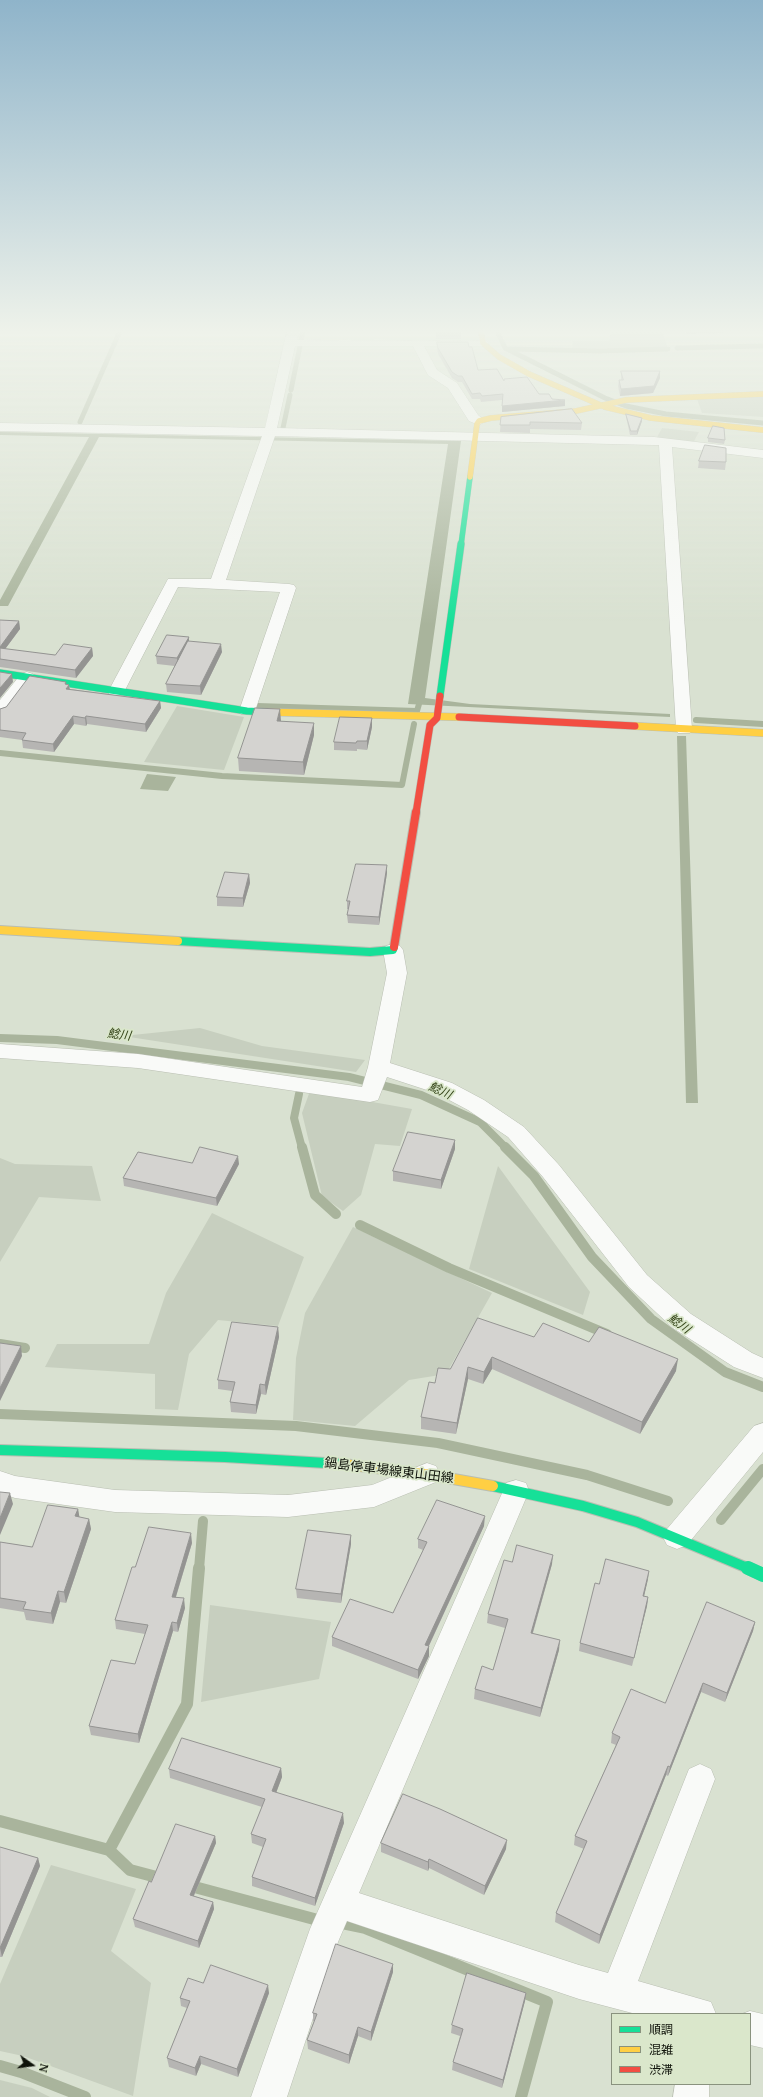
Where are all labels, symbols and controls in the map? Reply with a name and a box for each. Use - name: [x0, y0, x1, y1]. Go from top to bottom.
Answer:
- water label: 鯰川: [106, 1026, 132, 1044]
- water label: 鯰川: [426, 1080, 454, 1102]
- water label: 鯰川: [665, 1311, 693, 1337]
- street label: 鍋島停車場線東山田線: [324, 1455, 454, 1487]
- legend: [611, 2013, 751, 2085]
- text: 順調: [649, 2021, 673, 2038]
- text: 混雑: [649, 2041, 673, 2058]
- north arrow: [12, 2045, 52, 2085]
- text: 渋滞: [649, 2061, 673, 2078]
- text: N: [36, 2062, 52, 2074]

